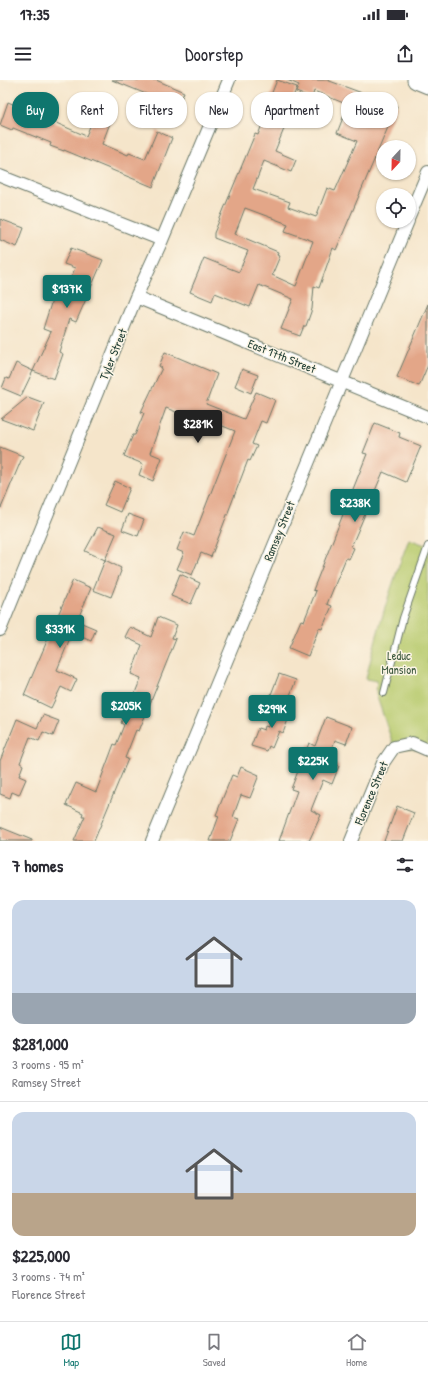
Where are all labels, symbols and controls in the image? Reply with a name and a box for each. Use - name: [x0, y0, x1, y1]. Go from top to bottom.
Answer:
- text: 17:35: [20, 4, 49, 25]
- text: Doorstep: [185, 42, 243, 67]
- icon: menu: [12, 43, 34, 65]
- icon: share: [394, 43, 416, 65]
- chip: Buy: [12, 92, 59, 128]
- chip: Rent: [67, 92, 118, 128]
- chip: Filters: [126, 92, 187, 128]
- chip: New: [195, 92, 243, 128]
- chip: Apartment: [251, 92, 333, 128]
- chip: House: [341, 92, 398, 128]
- north arrow: [376, 140, 416, 180]
- map controls: [376, 140, 416, 228]
- button: locate: [376, 188, 416, 228]
- pin: $137K: [39, 275, 95, 309]
- text: $137K: [52, 279, 82, 297]
- street label: Tyler Street: [95, 325, 131, 382]
- street label: East 17th Street: [246, 335, 319, 378]
- pin: $281K: [170, 410, 226, 444]
- text: $281K: [183, 414, 213, 432]
- pin: $238K: [327, 489, 383, 523]
- text: $238K: [340, 493, 370, 511]
- street label: Ramsey Street: [259, 498, 299, 564]
- pin: $331K: [32, 615, 88, 649]
- text: $331K: [45, 619, 75, 637]
- park label: Leduc Mansion: [382, 647, 416, 678]
- pin: $205K: [98, 692, 154, 726]
- pin: $299K: [244, 695, 300, 729]
- text: $205K: [111, 696, 141, 714]
- text: $299K: [257, 699, 287, 717]
- pin: $225K: [285, 747, 341, 781]
- text: $225K: [297, 751, 329, 769]
- street label: Florence Street: [350, 758, 392, 828]
- text: 7 homes: [12, 854, 63, 877]
- icon: filters: [394, 854, 416, 876]
- icon: home: [178, 926, 250, 998]
- text: $281,000: [12, 1032, 68, 1055]
- text: 3 rooms · 95 m²: [12, 1055, 84, 1073]
- text: Ramsey Street: [12, 1073, 81, 1091]
- icon: home: [178, 1138, 250, 1210]
- text: $225,000: [12, 1244, 70, 1267]
- text: 3 rooms · 74 m²: [12, 1267, 85, 1285]
- text: Florence Street: [12, 1285, 85, 1303]
- tab: Map: [60, 1331, 82, 1369]
- tab: Saved: [203, 1331, 225, 1369]
- tab: Home: [346, 1331, 368, 1369]

